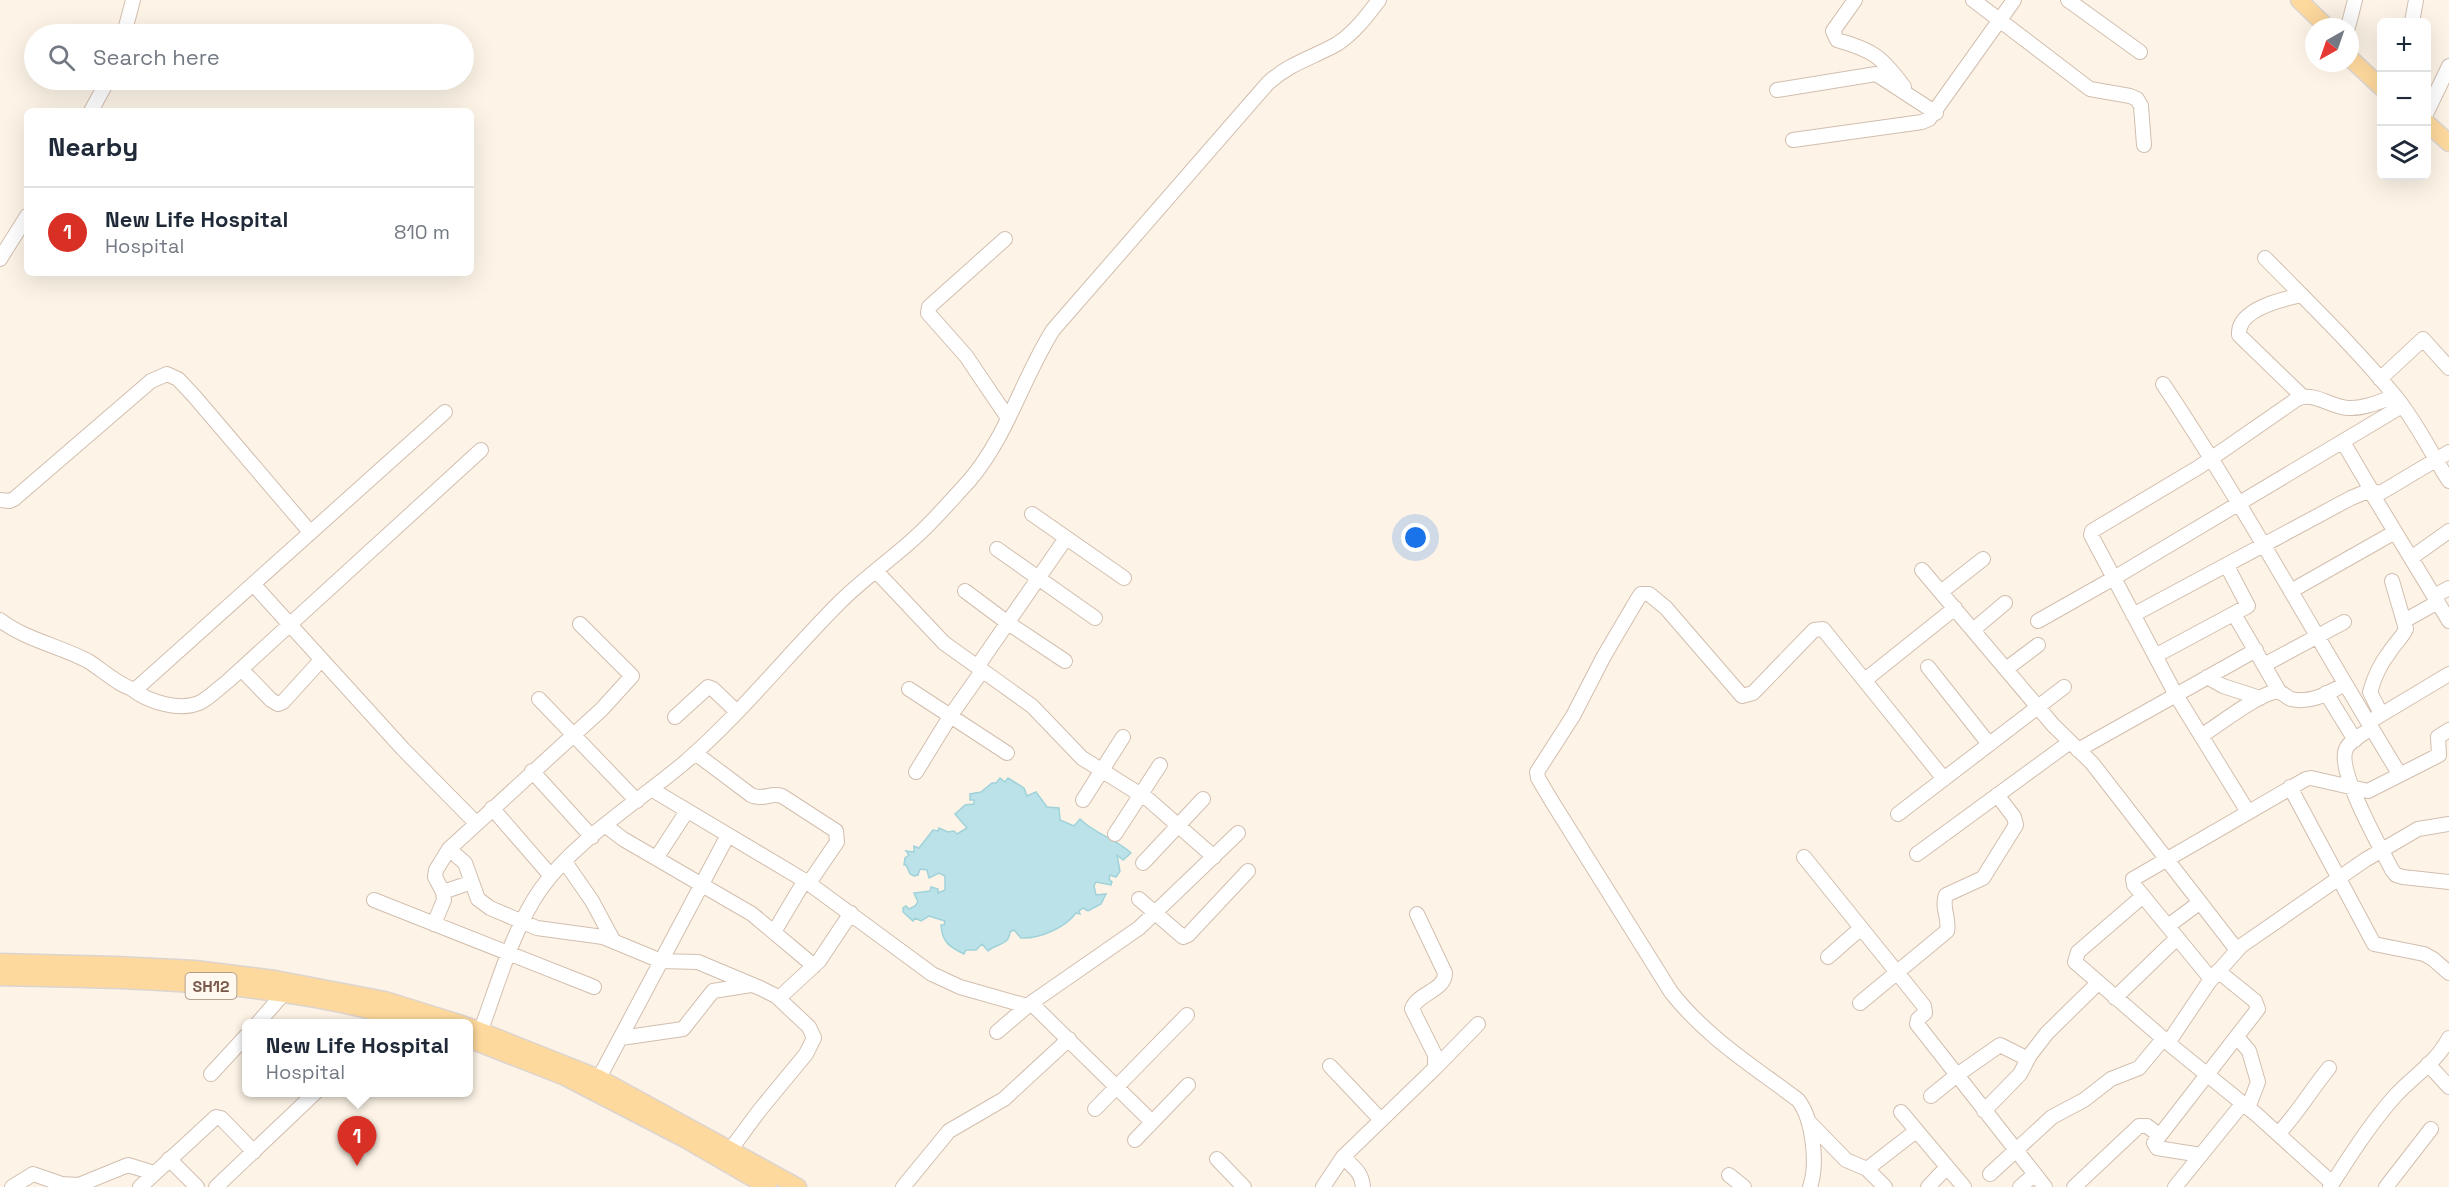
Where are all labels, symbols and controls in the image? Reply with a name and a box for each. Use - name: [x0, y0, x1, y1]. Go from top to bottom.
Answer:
- north arrow: [2305, 18, 2359, 72]
- map controls: [2377, 18, 2431, 180]
- button: +: [2377, 18, 2431, 72]
- search box: [24, 24, 474, 90]
- icon: search: [45, 41, 78, 74]
- text: Search here: [93, 43, 220, 71]
- button: −: [2377, 72, 2431, 126]
- button: layers: [2377, 126, 2431, 180]
- text: Nearby: [48, 130, 138, 164]
- text: New Life Hospital: [105, 205, 288, 233]
- text: 1: [63, 219, 72, 245]
- text: 810 m: [394, 219, 450, 245]
- text: Hospital: [105, 233, 184, 259]
- your location: [1401, 523, 1430, 552]
- road number: SH12: [186, 973, 236, 999]
- popup: [242, 1019, 473, 1097]
- text: New Life Hospital: [266, 1031, 449, 1059]
- text: Hospital: [266, 1059, 345, 1085]
- pin: 1: [338, 1116, 376, 1166]

